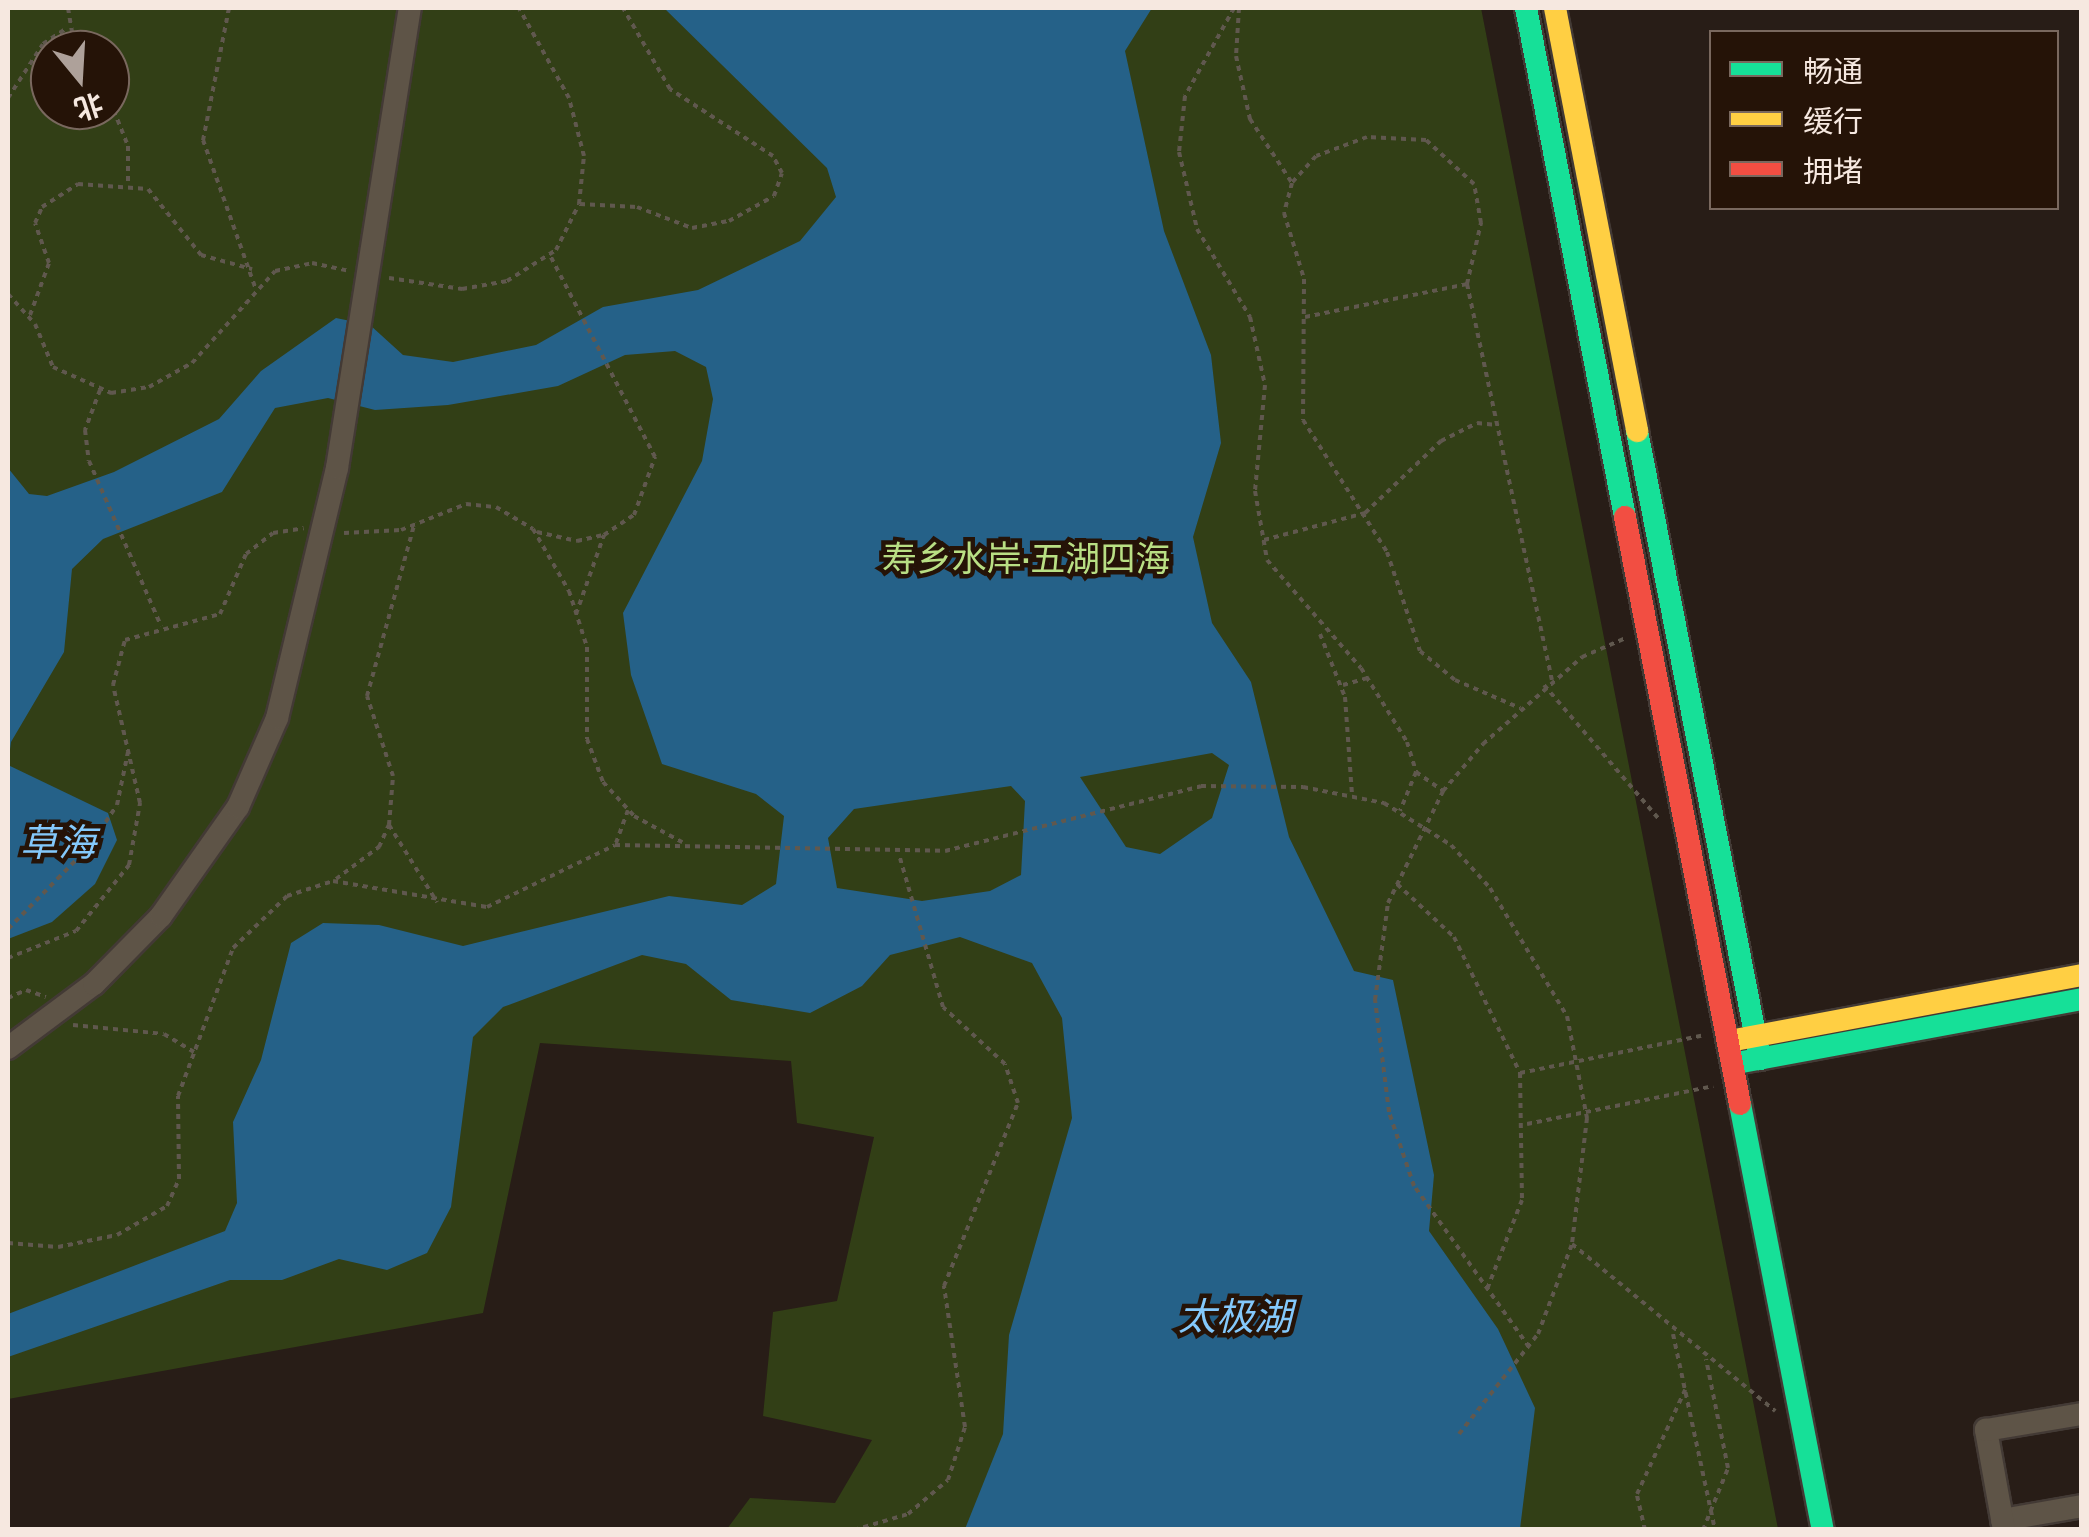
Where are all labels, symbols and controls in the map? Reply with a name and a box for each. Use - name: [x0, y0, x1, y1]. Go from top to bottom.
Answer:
- north arrow: [30, 30, 130, 130]
- legend: [1709, 30, 2059, 210]
- text: 畅通: [1803, 53, 1863, 90]
- text: 北: [70, 86, 107, 127]
- text: 缓行: [1803, 103, 1863, 140]
- text: 拥堵: [1803, 153, 1863, 190]
- park label: 寿乡水岸·五湖四海: [882, 538, 1170, 580]
- water label: 草海: [20, 820, 96, 866]
- water label: 太极湖: [1178, 1294, 1292, 1340]

